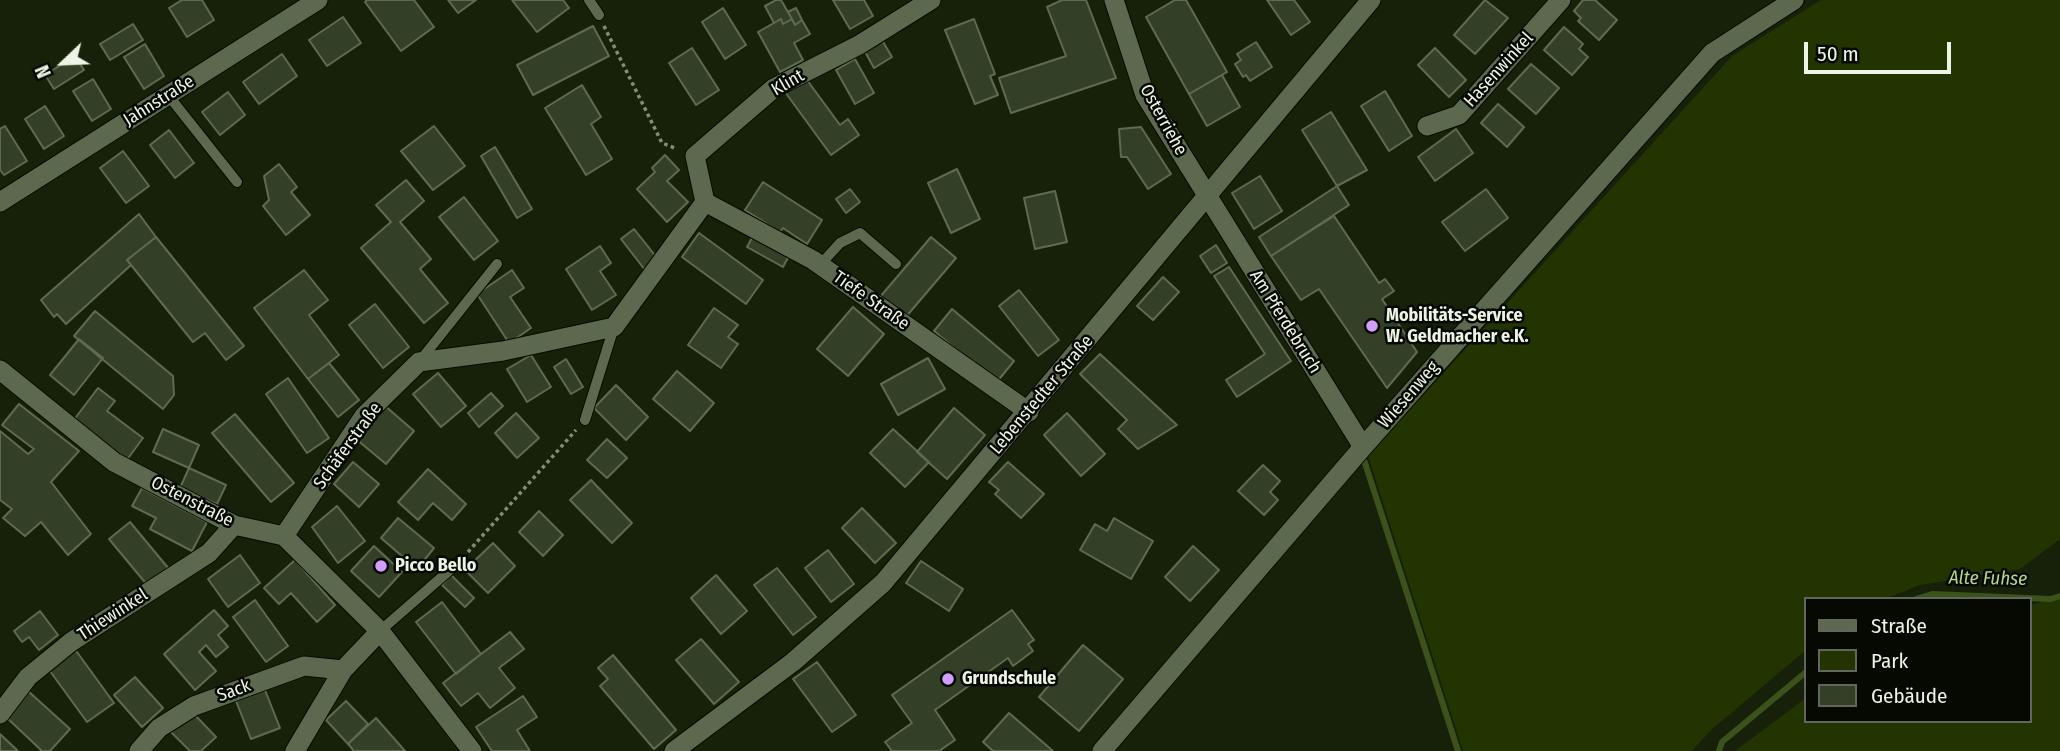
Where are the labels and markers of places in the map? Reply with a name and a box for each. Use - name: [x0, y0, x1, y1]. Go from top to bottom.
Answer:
- place label: Mobilitäts-Service W. Geldmacher e.K.: [1386, 305, 1529, 348]
- marker: Mobilitäts-Service W. Geldmacher e.K.: [1364, 318, 1380, 334]
- place label: Picco Bello: [395, 555, 476, 577]
- marker: Picco Bello: [373, 558, 389, 574]
- place label: Grundschule: [962, 668, 1056, 690]
- marker: Grundschule: [940, 671, 956, 687]

